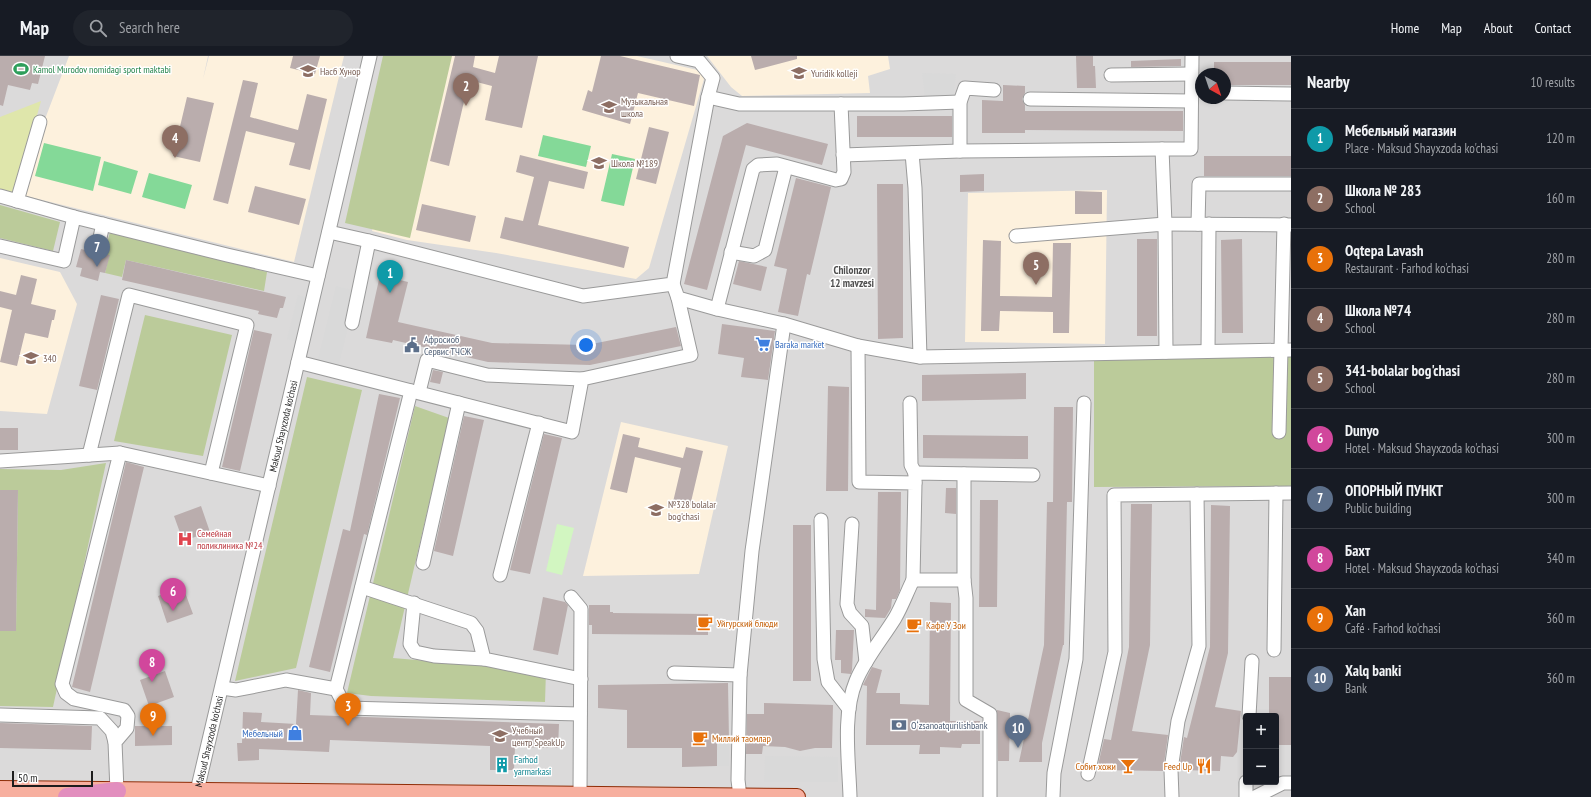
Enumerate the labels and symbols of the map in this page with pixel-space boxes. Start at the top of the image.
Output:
sports icon: Kamol Murodov nomidagi sport maktabi [12,60,30,78]
school or university icon: Насб Хунор [299,62,317,80]
place label: Kamol Murodov nomidagi sport maktabi [33,63,171,76]
school or university icon: Yuridik kolleji [790,64,808,82]
place label: Насб Хунор [320,65,361,78]
place label: Yuridik kolleji [811,67,858,80]
north arrow [1195,68,1231,104]
pin: 2 [453,73,479,106]
place label: Музыкальная школа [621,95,668,120]
school or university icon: Музыкальная школа [600,98,618,116]
pin: 4 [162,125,188,158]
school or university icon: Школа №189 [590,154,608,172]
place label: Школа №189 [611,157,658,170]
pin: 7 [84,234,110,267]
pin: 5 [1023,252,1049,285]
pin: 1 [377,260,403,293]
district label: Chilonzor 12 mavzesi [830,263,875,290]
place label: Афросиоб Сервис ТЧСЖ [424,333,471,358]
your location [576,335,596,355]
supermarket icon: Baraka market [754,335,772,353]
public building icon: Афросиоб Сервис ТЧСЖ [403,336,421,354]
place label: Baraka market [775,338,825,351]
school or university icon: 340 [22,349,40,367]
place label: 340 [43,352,57,365]
street label: Maksud Shayxzoda ko'chasi [266,379,300,473]
place label: №328 bolalar bog'chasi [668,498,716,523]
school or university icon: №328 bolalar bog'chasi [647,501,665,519]
place label: Семейная поликлиника №24 [197,527,263,552]
hospital icon: Семейная поликлиника №24 [176,530,194,548]
pin: 6 [160,578,186,611]
cafe icon: Уйгурский блюди [696,614,714,632]
cafe icon: Кафе У Зои [905,616,923,634]
place label: Уйгурский блюди [717,617,778,630]
place label: Кафе У Зои [926,619,966,632]
pin: 8 [139,649,165,682]
pin: 3 [335,693,361,726]
street label: Maksud Shayxzoda ko'chasi [192,694,226,788]
pin: 9 [140,703,166,736]
pin: 10 [1005,715,1031,748]
bank icon: Oʻzsanoatqurilishbank [890,716,908,734]
place label: Oʻzsanoatqurilishbank [911,719,988,732]
shop icon: Мебельный [286,724,304,742]
place label: Учебный центр SpeakUp [512,724,565,749]
place label: Мебельный [242,727,283,740]
school or university icon: Учебный центр SpeakUp [491,727,509,745]
cafe icon: Миллий таомлар [691,729,709,747]
place label: Миллий таомлар [712,732,771,745]
place label: Farhod yarmarkasi [514,753,551,778]
building icon: Farhod yarmarkasi [493,756,511,774]
bar icon: Собит хожи [1119,757,1137,775]
restaurant icon: Feed Up [1195,757,1213,775]
place label: Собит хожи [1076,760,1116,773]
place label: Feed Up [1164,760,1192,773]
scale bar [12,769,93,788]

